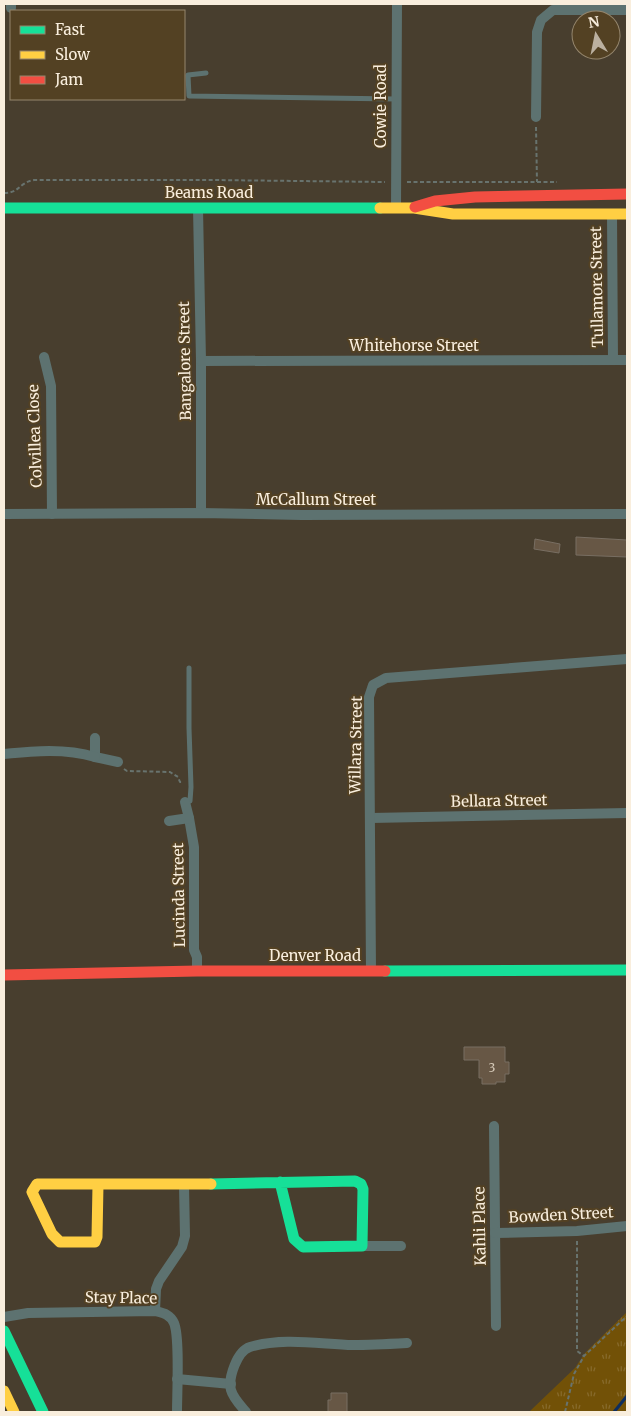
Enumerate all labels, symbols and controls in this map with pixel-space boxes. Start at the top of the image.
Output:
legend [10,10,185,100]
north arrow [571,10,621,60]
text: N [587,12,601,32]
text: Fast [55,20,85,39]
text: Slow [55,45,90,64]
street label: Cowie Road [371,64,390,148]
text: Jam [54,70,83,89]
street label: Beams Road [165,183,253,202]
street label: Tullamore Street [586,226,607,348]
street label: Bangalore Street [174,301,195,421]
street label: Whitehorse Street [348,336,479,355]
street label: Colvillea Close [23,384,46,488]
street label: McCallum Street [256,490,376,509]
street label: Willara Street [345,696,366,795]
street label: Bellara Street [450,790,548,811]
street label: Lucinda Street [168,842,189,947]
street label: Denver Road [269,946,361,965]
house number: 3 [489,1060,496,1075]
street label: Kahli Place [469,1186,490,1266]
street label: Bowden Street [508,1202,614,1227]
street label: Stay Place [85,1287,157,1308]

